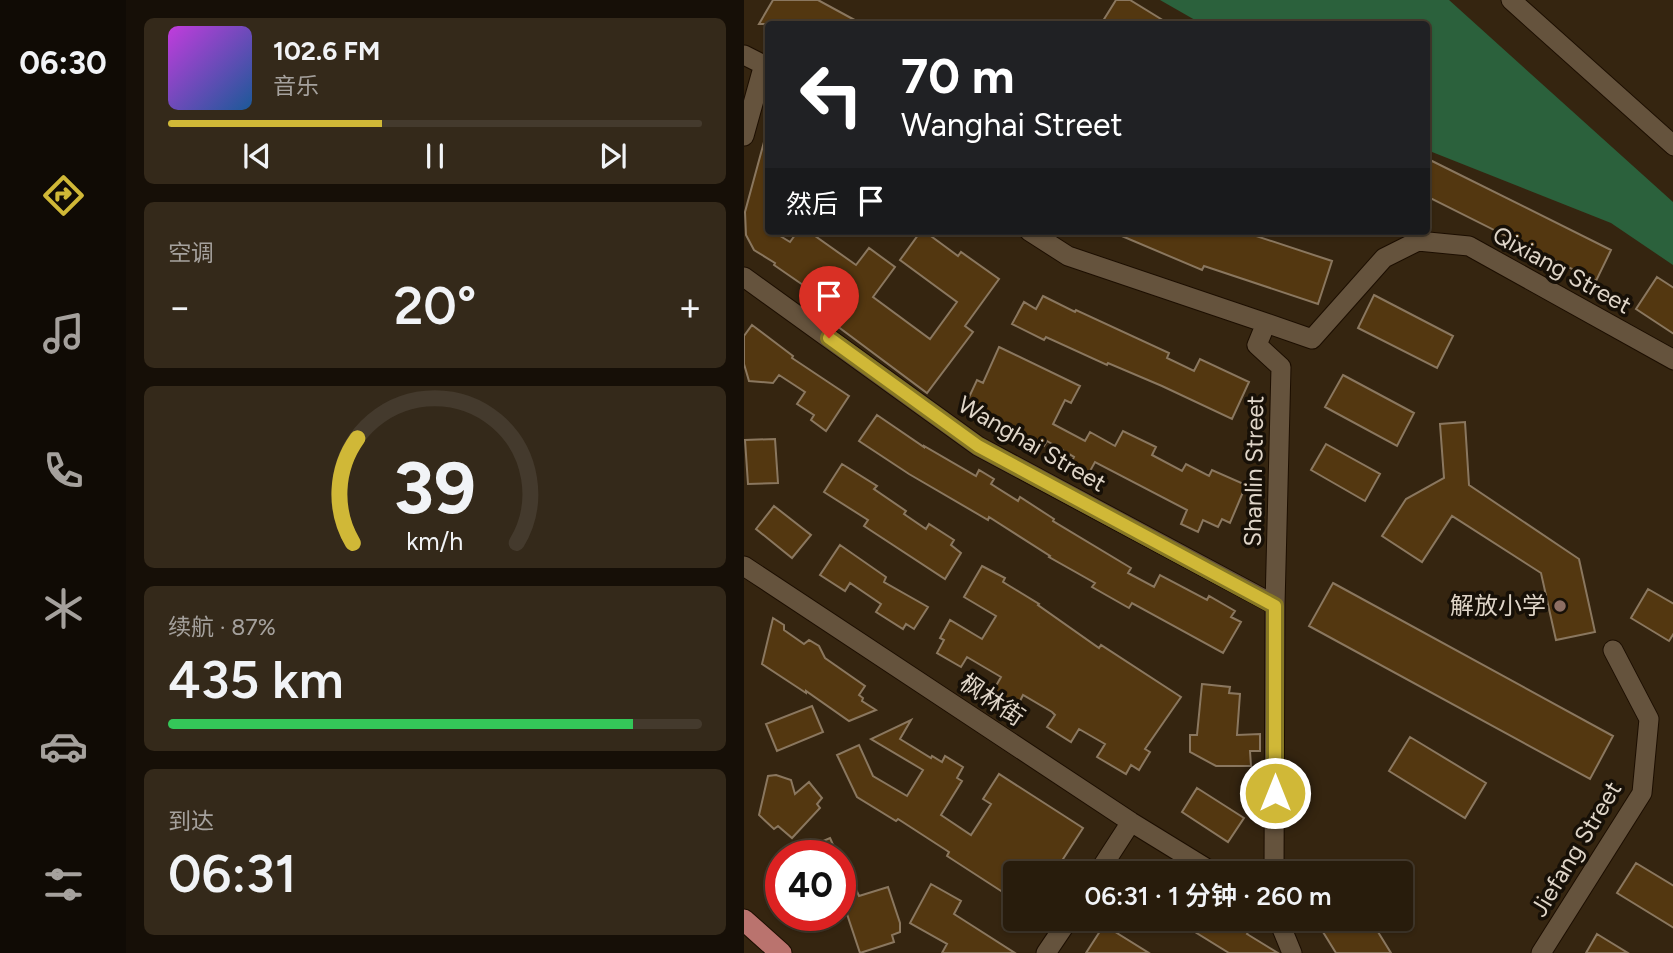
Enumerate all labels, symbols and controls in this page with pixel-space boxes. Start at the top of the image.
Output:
text: 102.6 FM [273,35,380,67]
text: 06:30 [19,44,107,82]
text: 70 m [901,46,1014,105]
icon: left [786,49,877,140]
text: 音乐 [273,72,319,100]
text: Wanghai Street [901,106,1122,144]
icon: previous [238,137,276,175]
icon: pause [416,137,454,175]
icon: next [594,137,632,175]
icon: directions [39,171,88,220]
icon: arrive [852,182,890,220]
text: 然后 [786,188,838,220]
street label: Qixiang Street [1488,220,1637,320]
text: 空调 [168,239,214,267]
pin [799,266,859,338]
text: 20° [394,275,476,337]
icon: arrive [810,277,848,315]
text: − [168,284,192,330]
text: + [678,284,702,330]
icon: music [39,309,88,358]
street label: Wanghai Street [953,389,1111,498]
street label: Shanlin Street [1238,395,1269,547]
text: 39 [394,444,476,531]
icon: phone [39,446,88,495]
text: km/h [406,525,464,555]
icon: climate [39,584,88,633]
place label: 解放小学 [1450,591,1546,620]
marker: 解放小学 [1552,598,1568,614]
text: 续航 · 87% [168,613,276,641]
text: 435 km [168,649,344,711]
street label: 枫林街 [954,667,1030,732]
icon: car [39,722,88,771]
position arrow [1238,756,1312,830]
street label: Jiefang Street [1524,776,1627,922]
text: 到达 [168,807,214,835]
speed limit sign: 40 [765,840,856,931]
text: 06:31 [168,843,297,905]
icon: filters [39,860,88,909]
text: 06:31 · 1 分钟 · 260 m [1084,880,1332,912]

